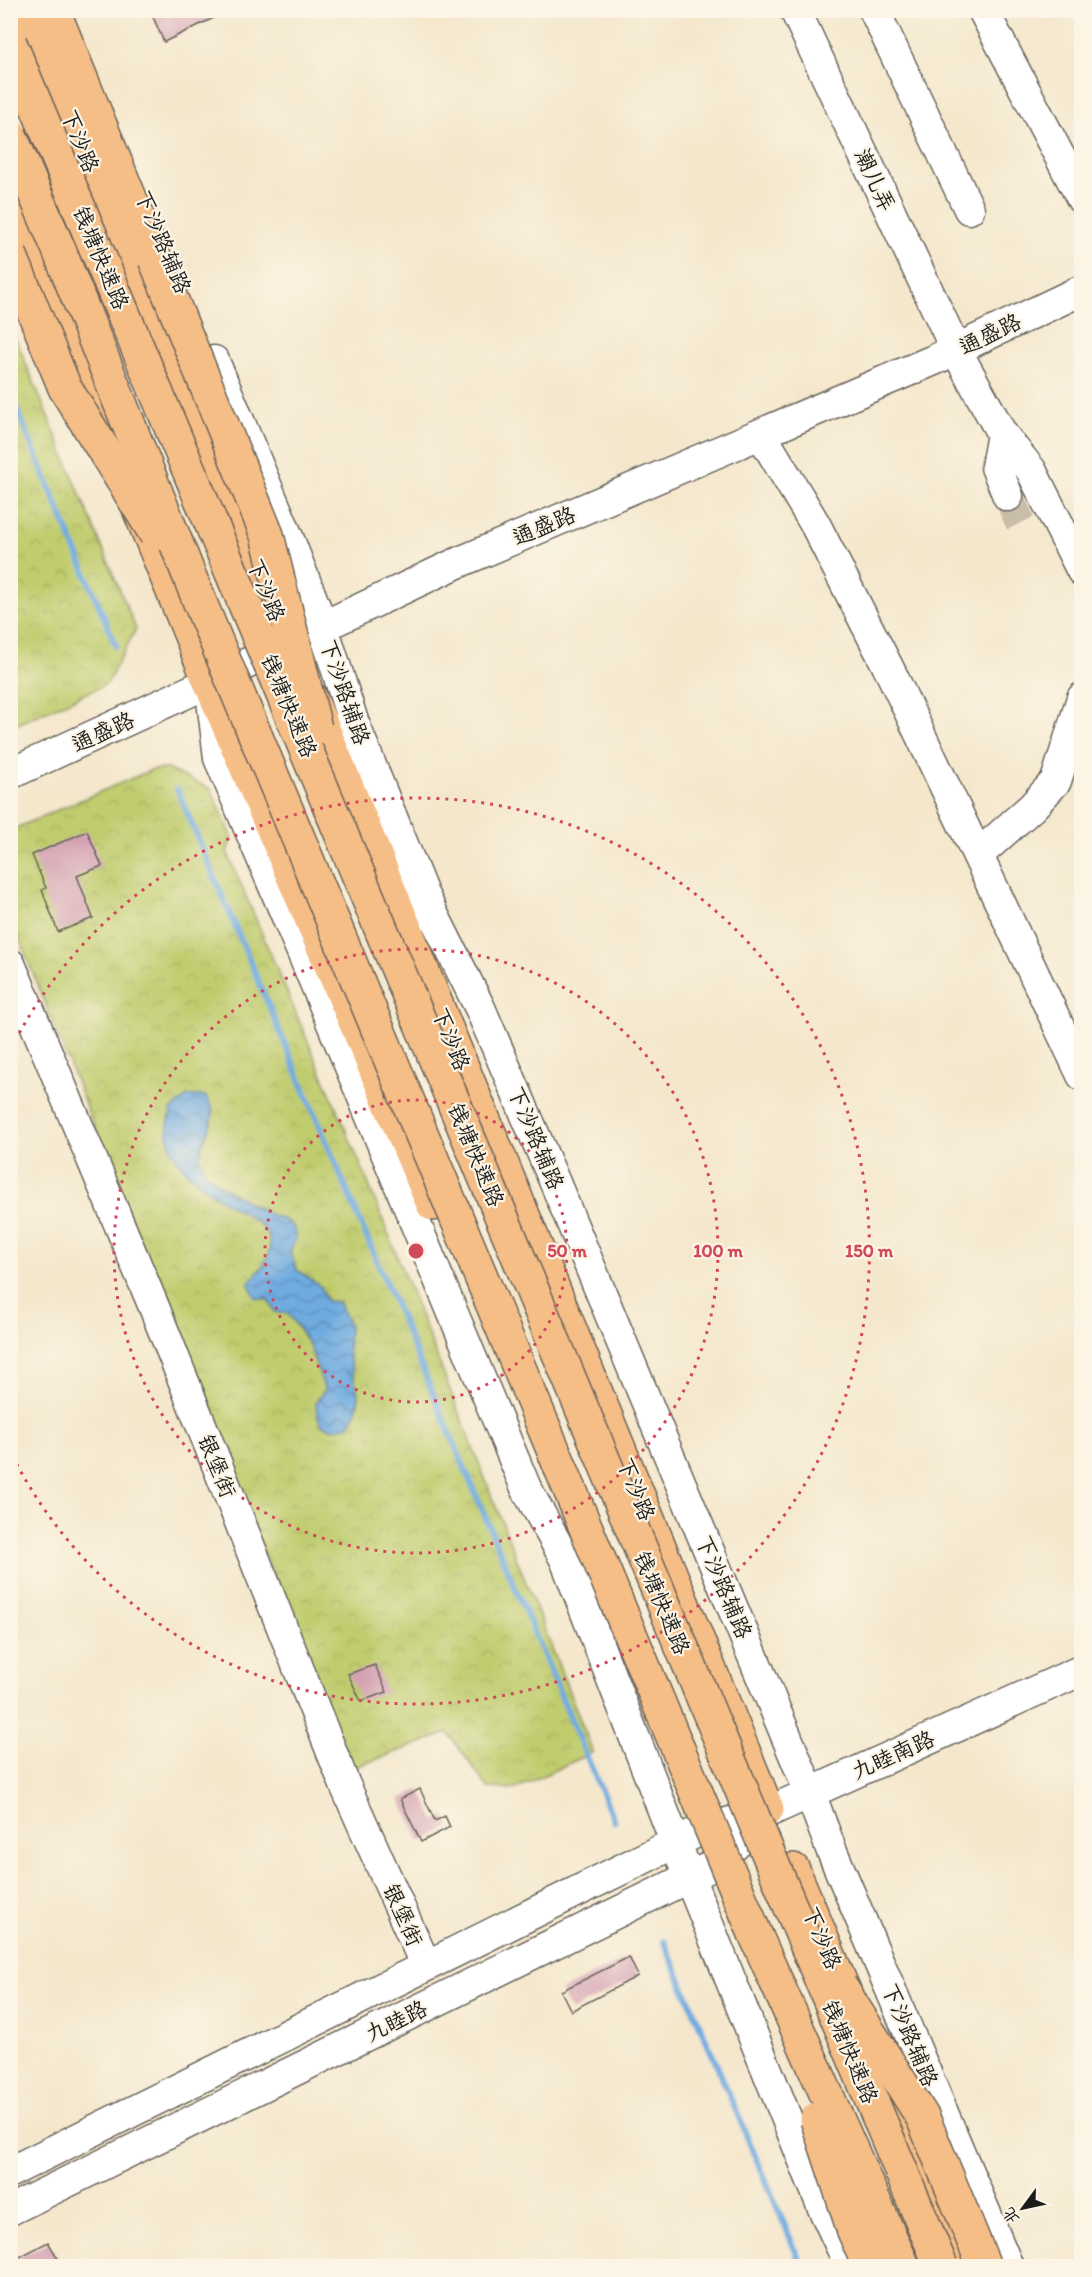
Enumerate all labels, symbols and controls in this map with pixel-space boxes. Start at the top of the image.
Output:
street label: 下沙路 [55,105,105,177]
street label: 潮儿弄 [849,144,901,216]
street label: 下沙路辅路 [129,186,197,298]
street label: 钱塘快速路 [67,202,135,314]
street label: 通盛路 [954,307,1026,361]
street label: 通盛路 [508,501,580,551]
street label: 下沙路 [241,554,291,626]
street label: 下沙路辅路 [314,636,376,748]
street label: 钱塘快速路 [255,650,323,762]
street label: 通盛路 [67,706,139,758]
street label: 下沙路 [426,1003,476,1075]
street label: 下沙路辅路 [502,1082,570,1194]
street label: 钱塘快速路 [442,1099,510,1211]
text: 50 m [547,1240,588,1262]
text: 100 m [693,1240,744,1262]
text: 150 m [845,1240,894,1262]
centre of rings [406,1241,426,1261]
street label: 银堡街 [192,1430,242,1502]
street label: 下沙路 [611,1453,661,1525]
street label: 下沙路辅路 [690,1531,758,1643]
street label: 钱塘快速路 [628,1547,696,1659]
street label: 九睦南路 [847,1725,939,1785]
street label: 银堡街 [377,1879,429,1951]
street label: 下沙路 [797,1902,847,1974]
street label: 下沙路辅路 [876,1979,944,2091]
street label: 九睦路 [360,1994,432,2048]
street label: 钱塘快速路 [816,1996,884,2108]
north arrow [993,2178,1053,2238]
text: 北 [999,2204,1023,2228]

